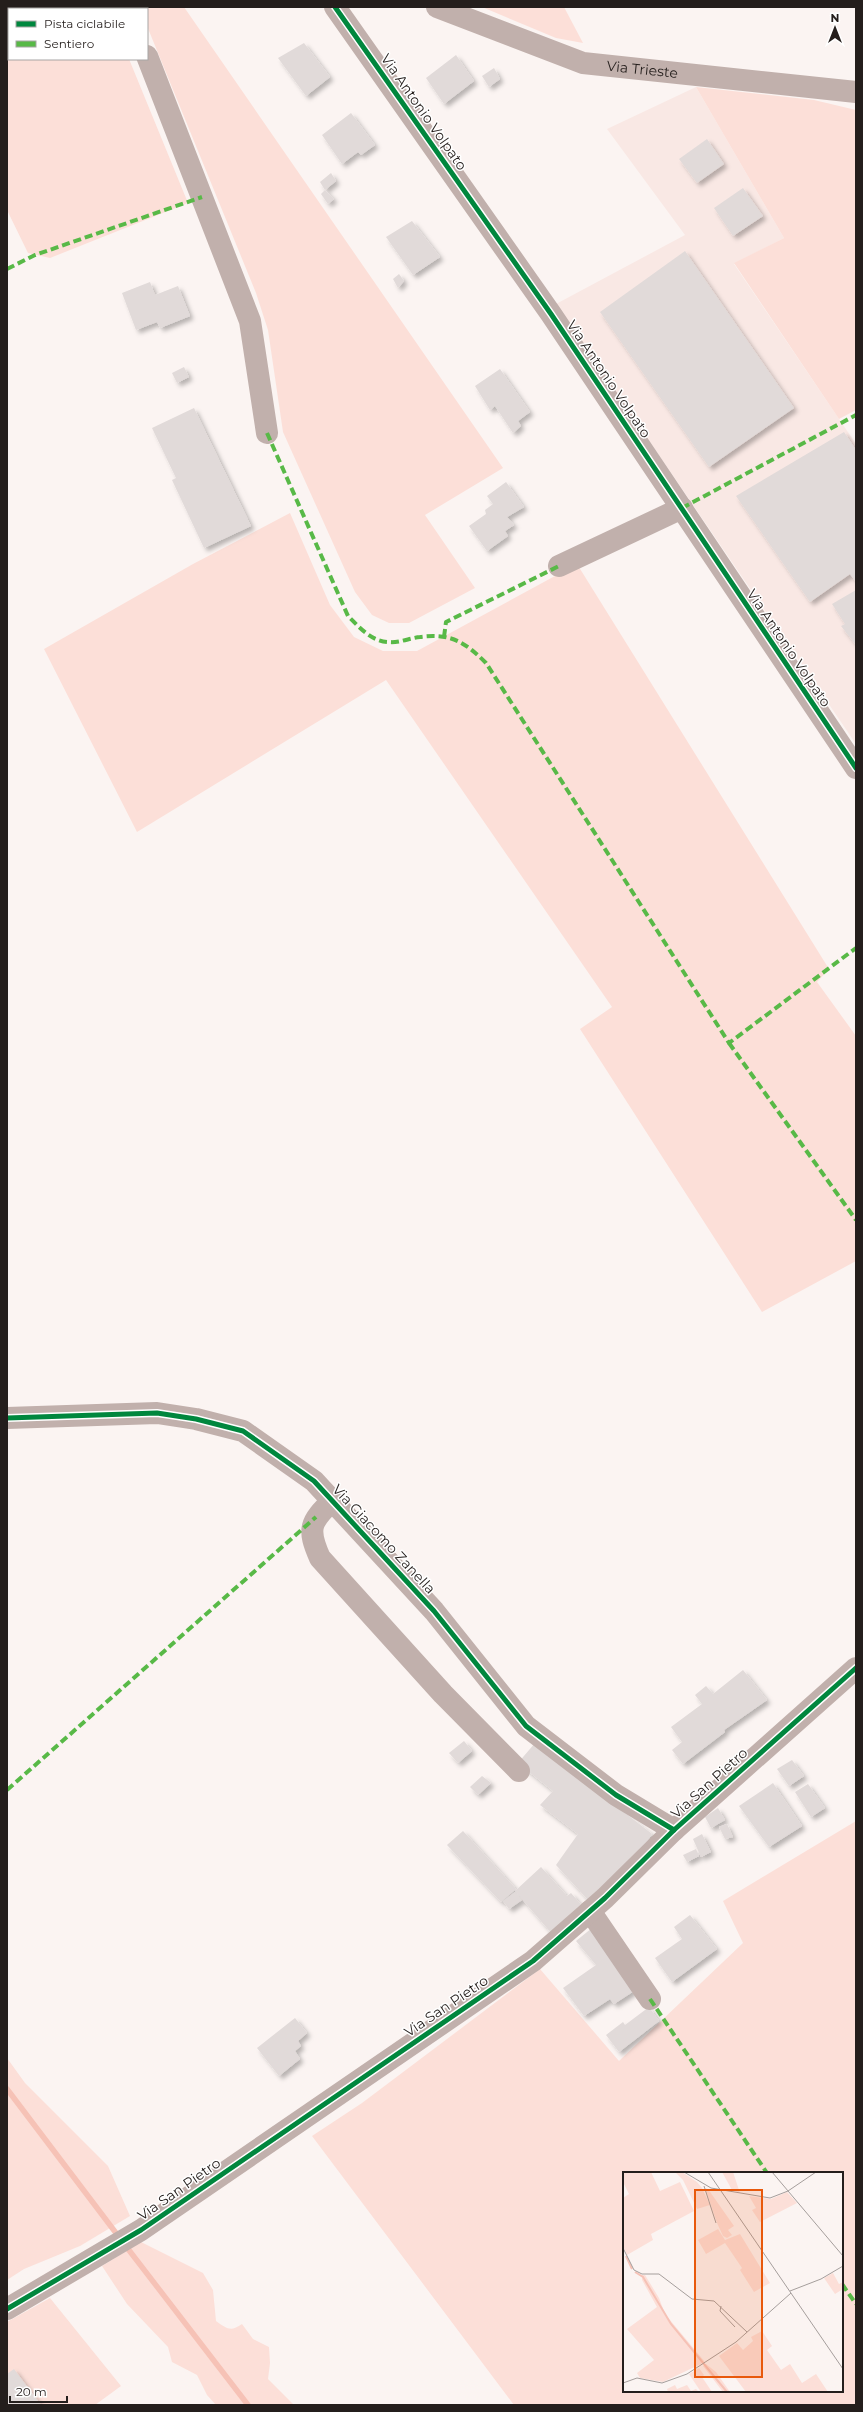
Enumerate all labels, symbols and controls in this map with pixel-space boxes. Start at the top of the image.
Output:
legend [8,8,148,60]
north arrow [815,8,855,48]
text: N [831,11,839,25]
text: Pista ciclabile [44,16,125,31]
text: Sentiero [44,36,94,51]
street label: Via Antonio Volpato [377,50,471,174]
street label: Via Trieste [606,57,679,82]
street label: Via Antonio Volpato [563,317,655,441]
street label: Via Antonio Volpato [743,586,835,710]
street label: Via Giacomo Zanella [329,1481,439,1597]
street label: Via San Pietro [667,1744,751,1822]
street label: Via San Pietro [401,1971,492,2041]
street label: Via San Pietro [134,2154,224,2224]
inset map [623,2172,843,2392]
scale bar [10,2378,67,2404]
text: 20 m [16,2384,47,2399]

